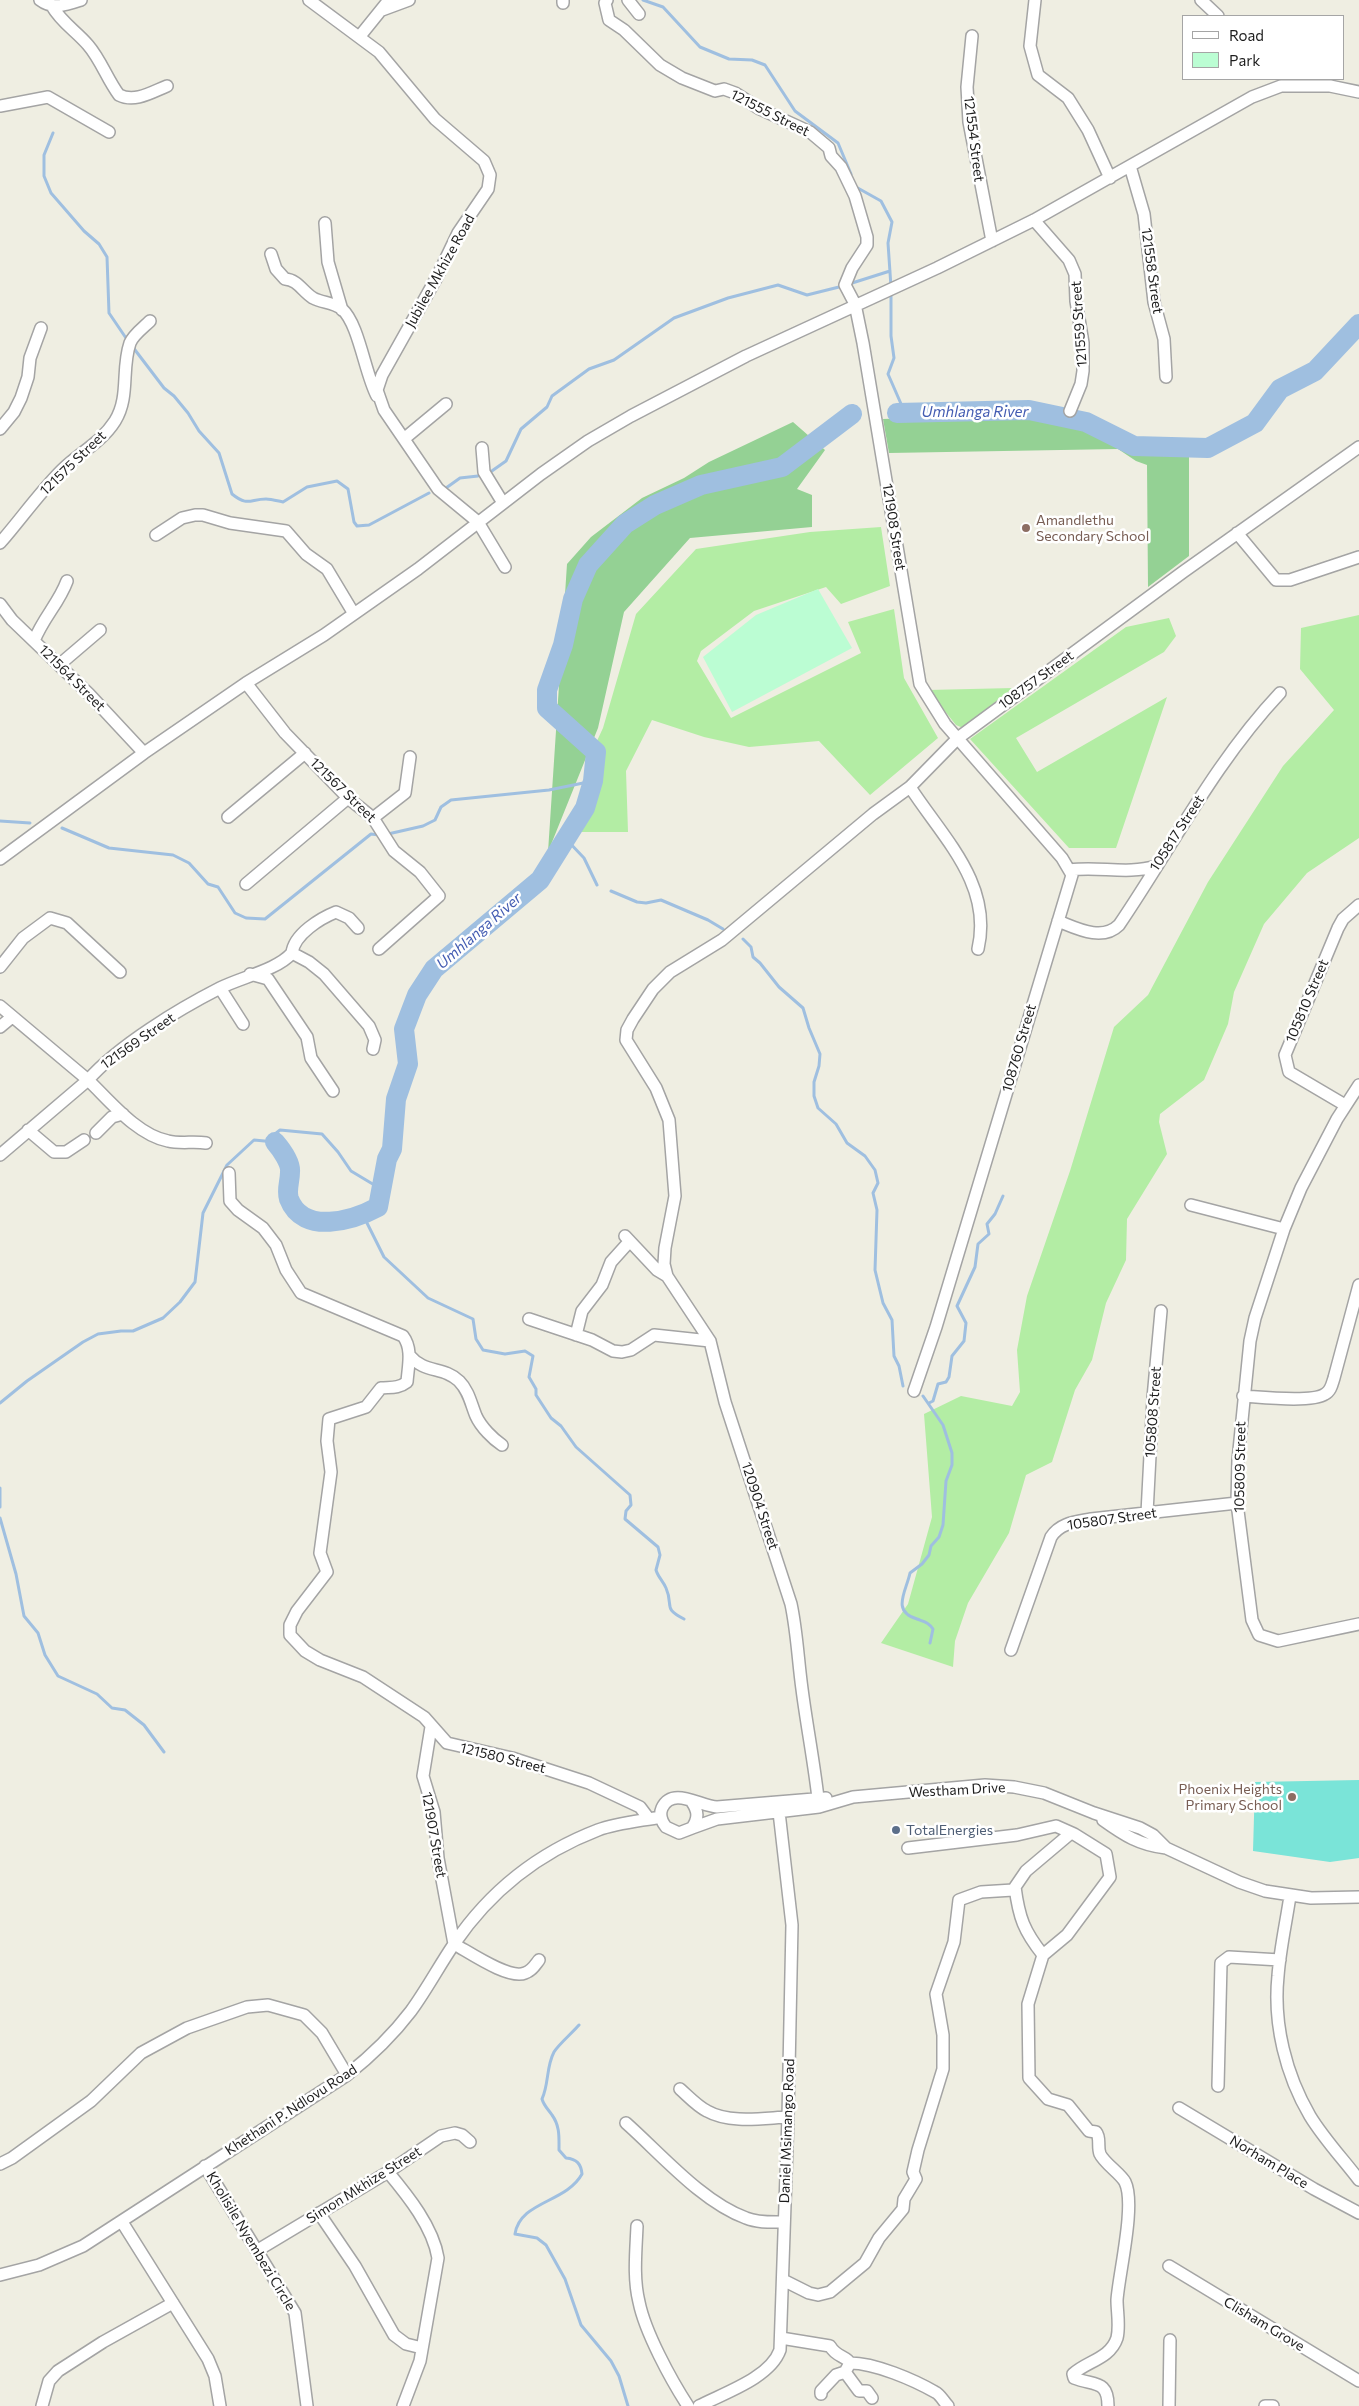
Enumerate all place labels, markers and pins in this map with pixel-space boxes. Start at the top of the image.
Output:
place label: Amandlethu Secondary School [1036,512,1149,544]
marker: Amandlethu Secondary School [1020,522,1032,534]
place label: Phoenix Heights Primary School [1178,1781,1282,1814]
marker: Phoenix Heights Primary School [1286,1791,1298,1803]
place label: TotalEnergies [906,1822,993,1838]
marker: TotalEnergies [890,1824,902,1836]

